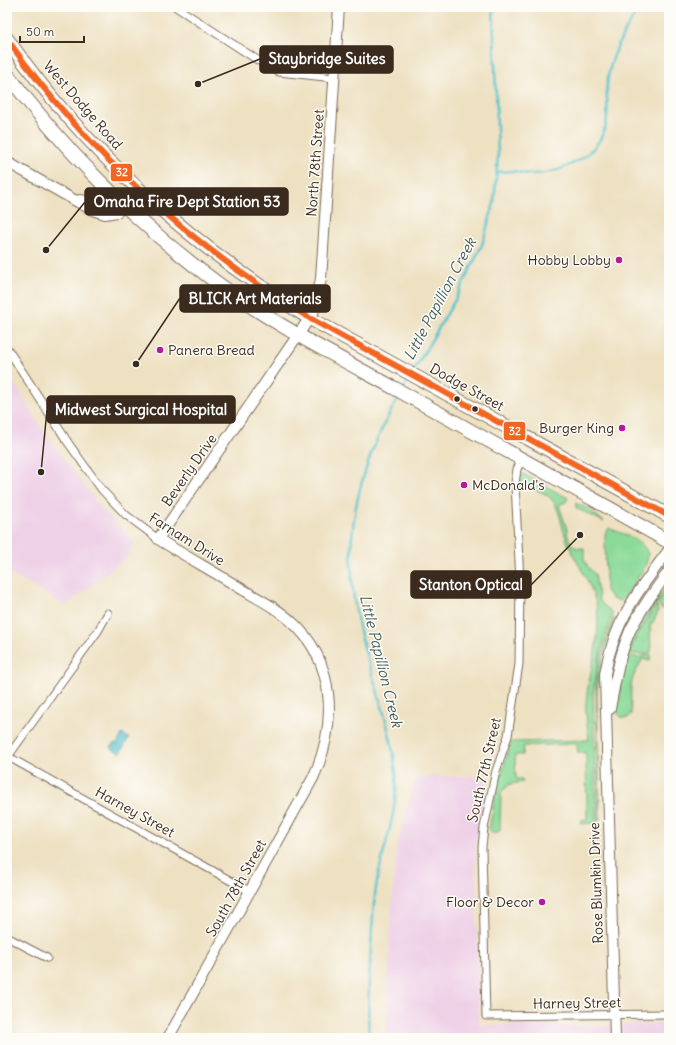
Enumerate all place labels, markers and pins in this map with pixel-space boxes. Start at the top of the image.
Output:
callout: Staybridge Suites [260,46,393,73]
callout: Omaha Fire Dept Station 53 [85,188,288,215]
place label: Hobby Lobby [528,251,611,269]
marker: Hobby Lobby [614,255,624,265]
callout: BLICK Art Materials [180,285,330,312]
place label: Panera Bread [168,341,255,359]
marker: Panera Bread [155,345,165,355]
unlabelled marker [452,394,462,404]
callout: Midwest Surgical Hospital [47,396,235,423]
unlabelled marker [470,404,480,414]
place label: Burger King [539,419,614,437]
marker: Burger King [617,423,627,433]
place label: McDonald's [472,476,545,494]
marker: McDonald's [459,480,469,490]
callout: Stanton Optical [411,571,531,598]
place label: Floor & Decor [446,893,534,911]
marker: Floor & Decor [537,897,547,907]

